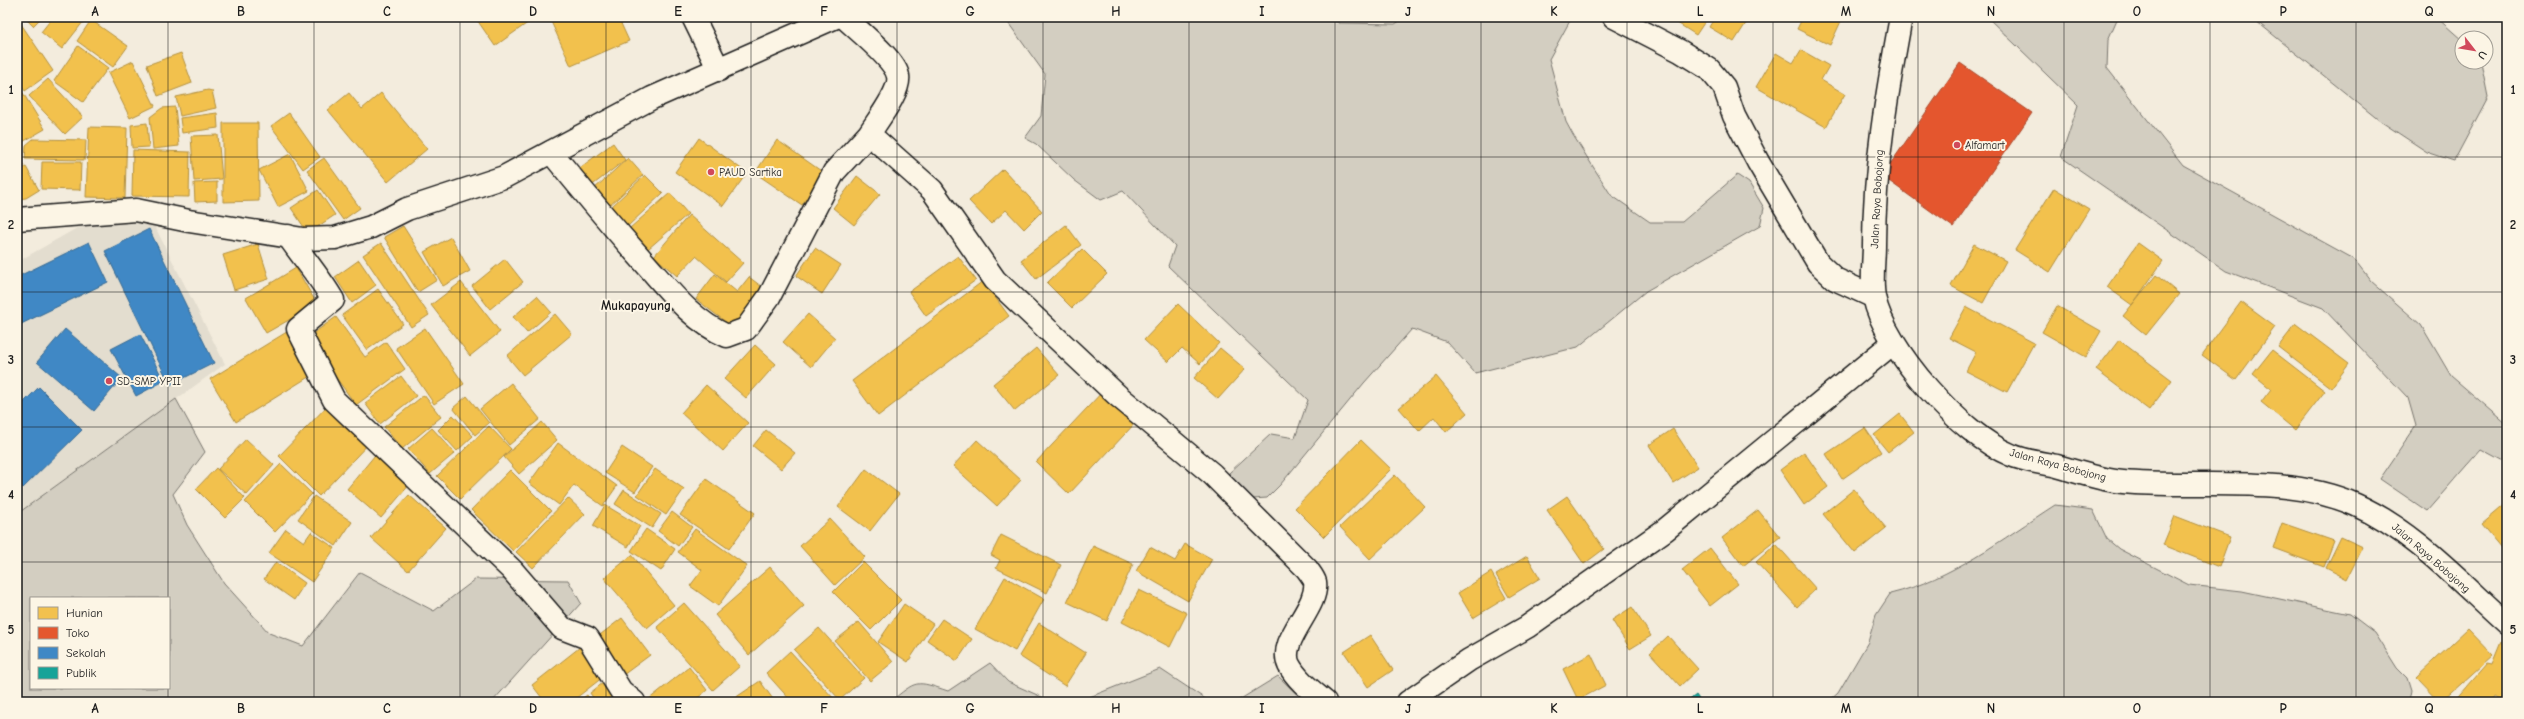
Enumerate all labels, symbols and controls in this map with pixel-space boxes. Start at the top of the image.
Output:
text: A [91,4,99,19]
text: B [237,4,245,19]
text: C [383,4,391,19]
text: D [529,4,537,19]
text: E [674,4,682,19]
text: F [820,4,828,19]
text: G [965,4,975,19]
text: H [1111,4,1121,19]
text: I [1259,4,1265,19]
text: J [1405,4,1411,19]
text: K [1550,4,1558,19]
text: L [1697,4,1704,19]
text: M [1841,4,1852,19]
text: N [1987,4,1995,19]
text: O [2133,4,2141,19]
text: P [2279,4,2287,19]
text: Q [2424,4,2434,19]
north arrow [2454,30,2494,70]
text: U [2475,48,2490,61]
text: 1 [8,82,14,97]
text: 1 [2510,82,2516,97]
place label: Alfamart [1965,139,2005,152]
marker: Alfamart [1952,140,1962,150]
street label: Jalan Raya Bobojong [1868,149,1886,249]
place label: PAUD Sartika [719,166,782,179]
marker: PAUD Sartika [706,167,716,177]
text: 2 [8,217,14,232]
text: 2 [2510,217,2516,232]
district label: Mukapayung [601,298,671,313]
text: 3 [8,352,14,367]
text: 3 [2510,352,2516,367]
place label: SD-SMP YPII [117,375,181,388]
marker: SD-SMP YPII [104,376,114,386]
street label: Jalan Raya Bobojong [2008,446,2108,484]
text: 4 [8,487,14,502]
text: 4 [2510,487,2516,502]
street label: Jalan Raya Bobojong [2389,520,2473,596]
legend [30,597,170,689]
text: Hunian [66,606,103,620]
text: 5 [8,622,15,637]
text: 5 [2510,622,2517,637]
text: Toko [66,626,89,640]
text: Sekolah [66,646,106,660]
text: Publik [66,666,97,680]
text: A [91,701,99,716]
text: B [237,701,245,716]
text: C [383,701,391,716]
text: D [529,701,537,716]
text: E [674,701,682,716]
text: F [820,701,828,716]
text: G [965,701,975,716]
text: H [1111,701,1121,716]
text: I [1259,701,1265,716]
text: J [1405,701,1411,716]
text: K [1550,701,1558,716]
text: L [1697,701,1704,716]
text: M [1841,701,1852,716]
text: N [1987,701,1995,716]
text: O [2133,701,2141,716]
text: P [2279,701,2287,716]
text: Q [2424,701,2434,716]

